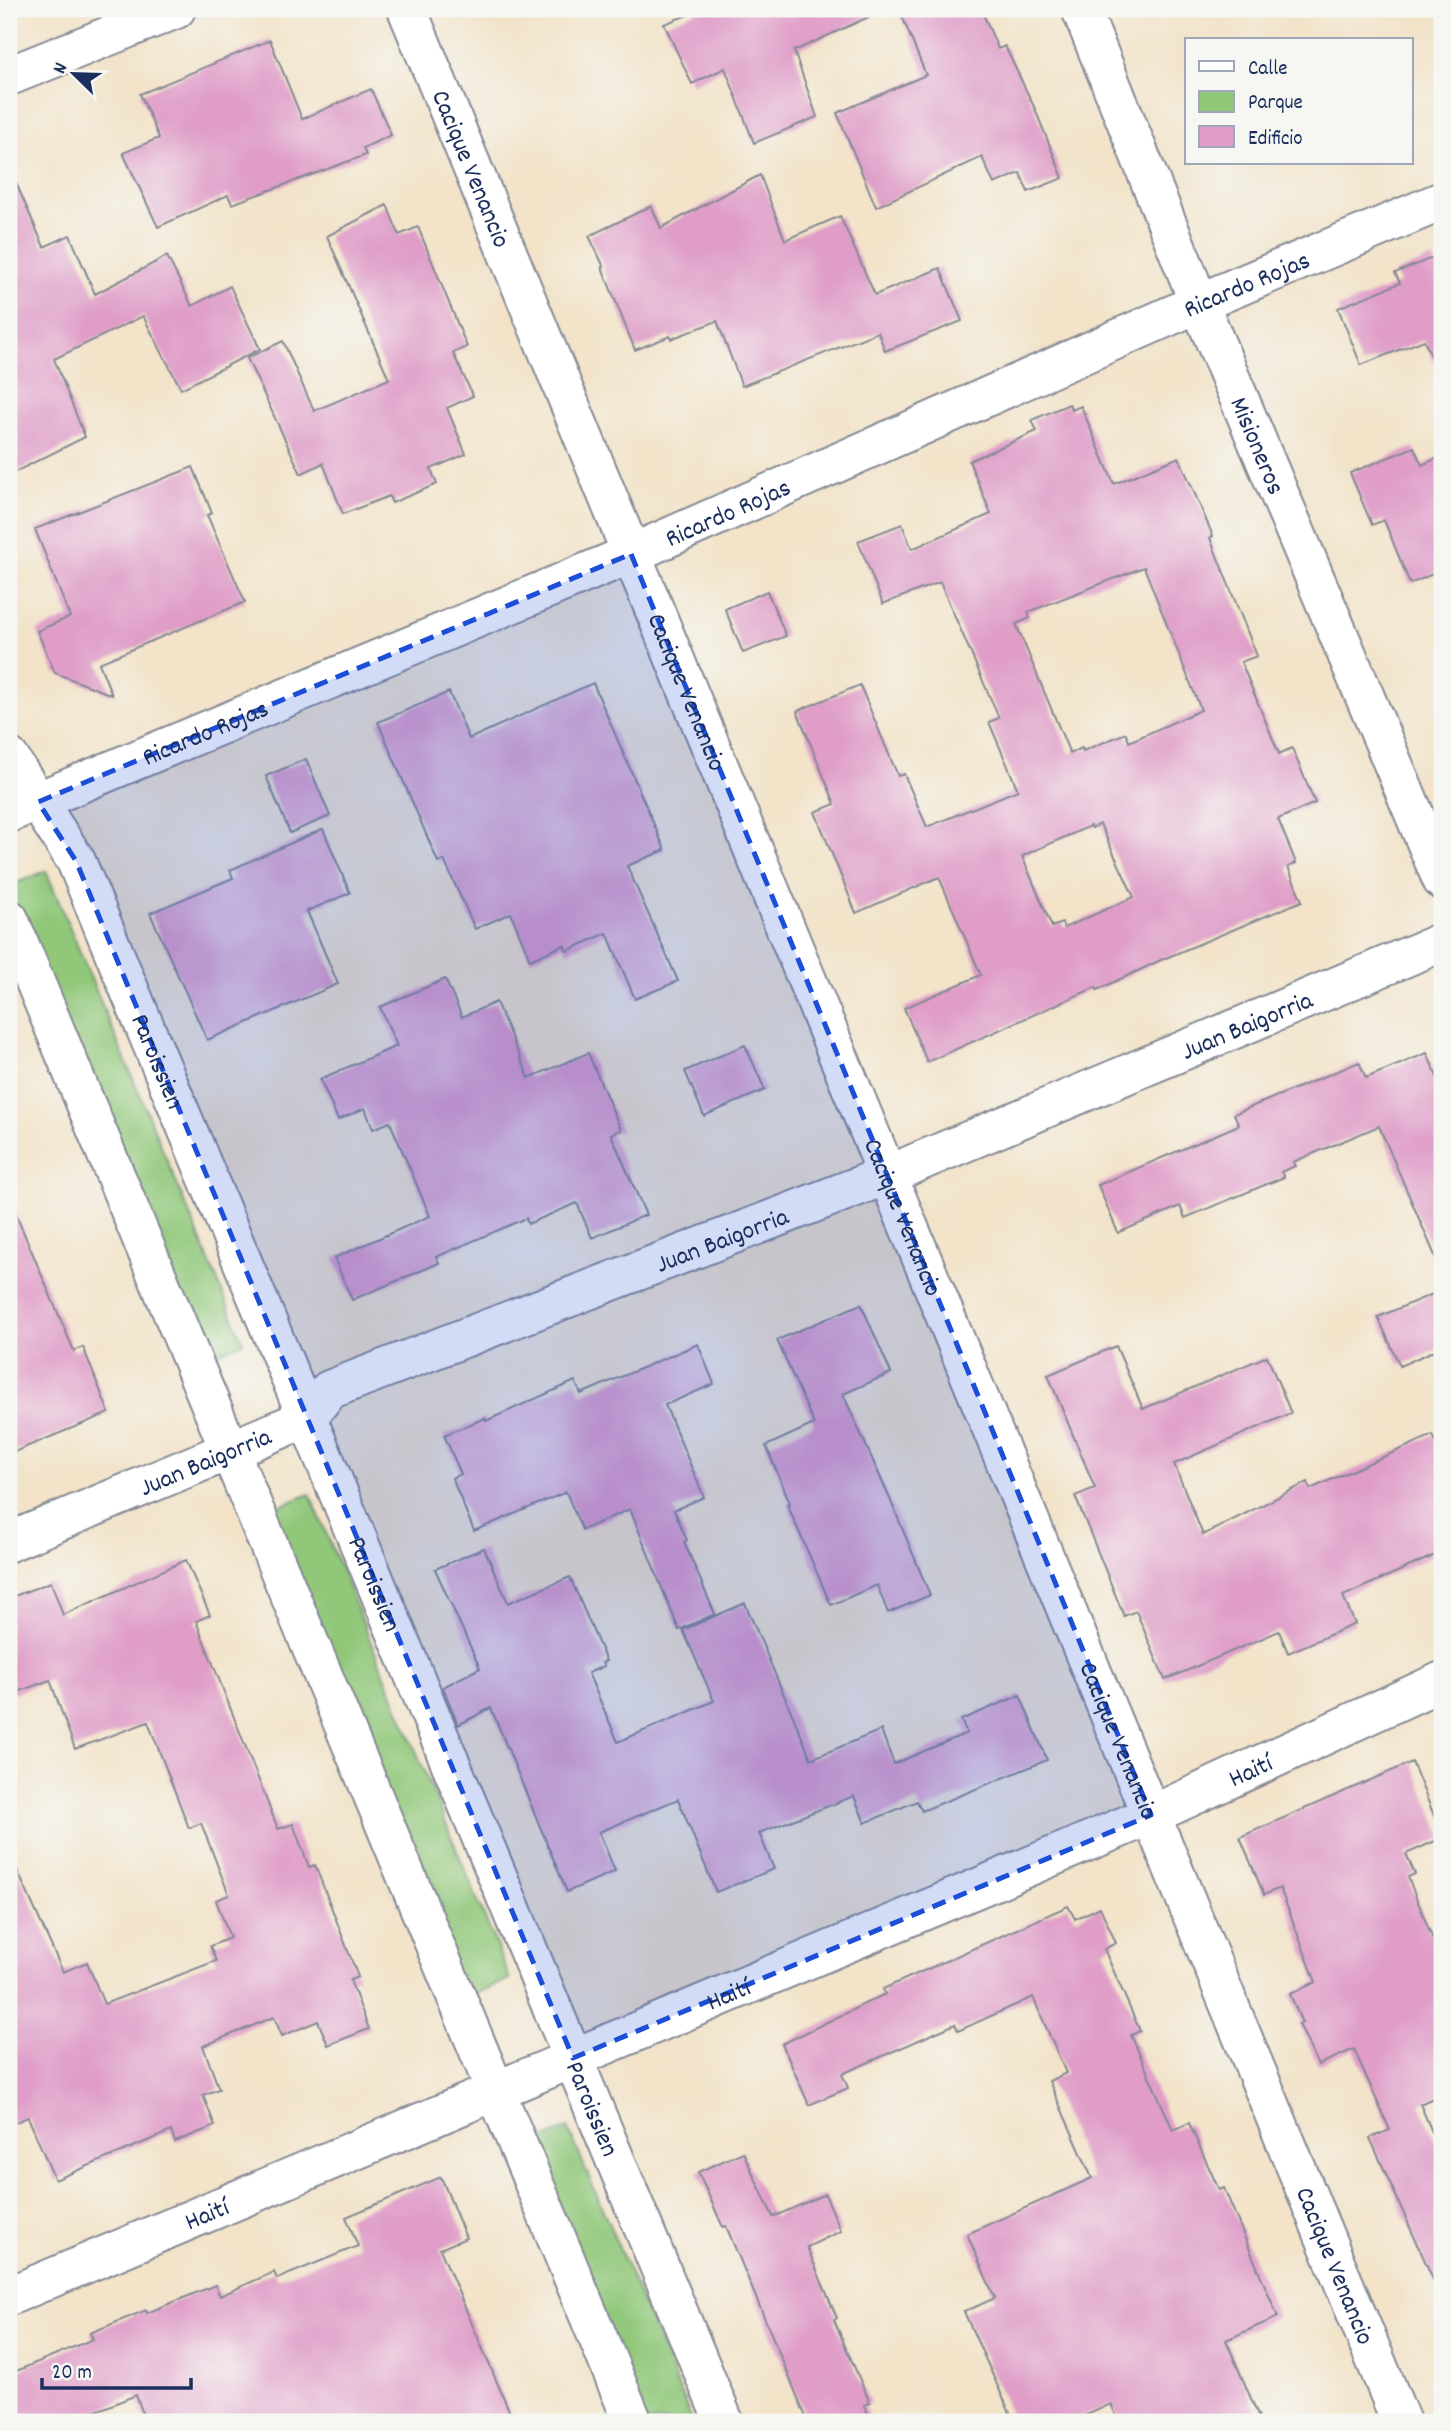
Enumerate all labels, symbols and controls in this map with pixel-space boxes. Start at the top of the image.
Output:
north arrow [38,38,108,108]
legend [1185,38,1412,164]
text: Calle [1248,55,1287,85]
text: N [47,59,76,78]
street label: Cacique Venancio [420,85,518,254]
text: Parque [1248,89,1303,119]
text: Edificio [1248,125,1303,155]
street label: Ricardo Rojas [1179,243,1316,329]
street label: Misioneros [1219,392,1293,501]
street label: Ricardo Rojas [660,471,797,559]
street label: Cacique Venancio [636,608,734,777]
street label: Ricardo Rojas [137,692,275,778]
street label: Juan Baigorria [1176,983,1320,1071]
street label: Paroissien [119,1009,192,1115]
street label: Cacique Venancio [852,1133,950,1302]
street label: Juan Baigorria [651,1199,795,1284]
street label: Juan Baigorria [135,1420,278,1508]
street label: Paroissien [336,1532,409,1638]
street label: Cacique Venancio [1068,1657,1166,1826]
street label: Haití [1223,1746,1281,1799]
street label: Haití [701,1970,759,2022]
street label: Paroissien [554,2056,627,2163]
street label: Cacique Venancio [1284,2182,1382,2351]
street label: Haití [180,2190,237,2242]
scale bar [42,2347,191,2391]
text: 20 m [52,2359,92,2389]

